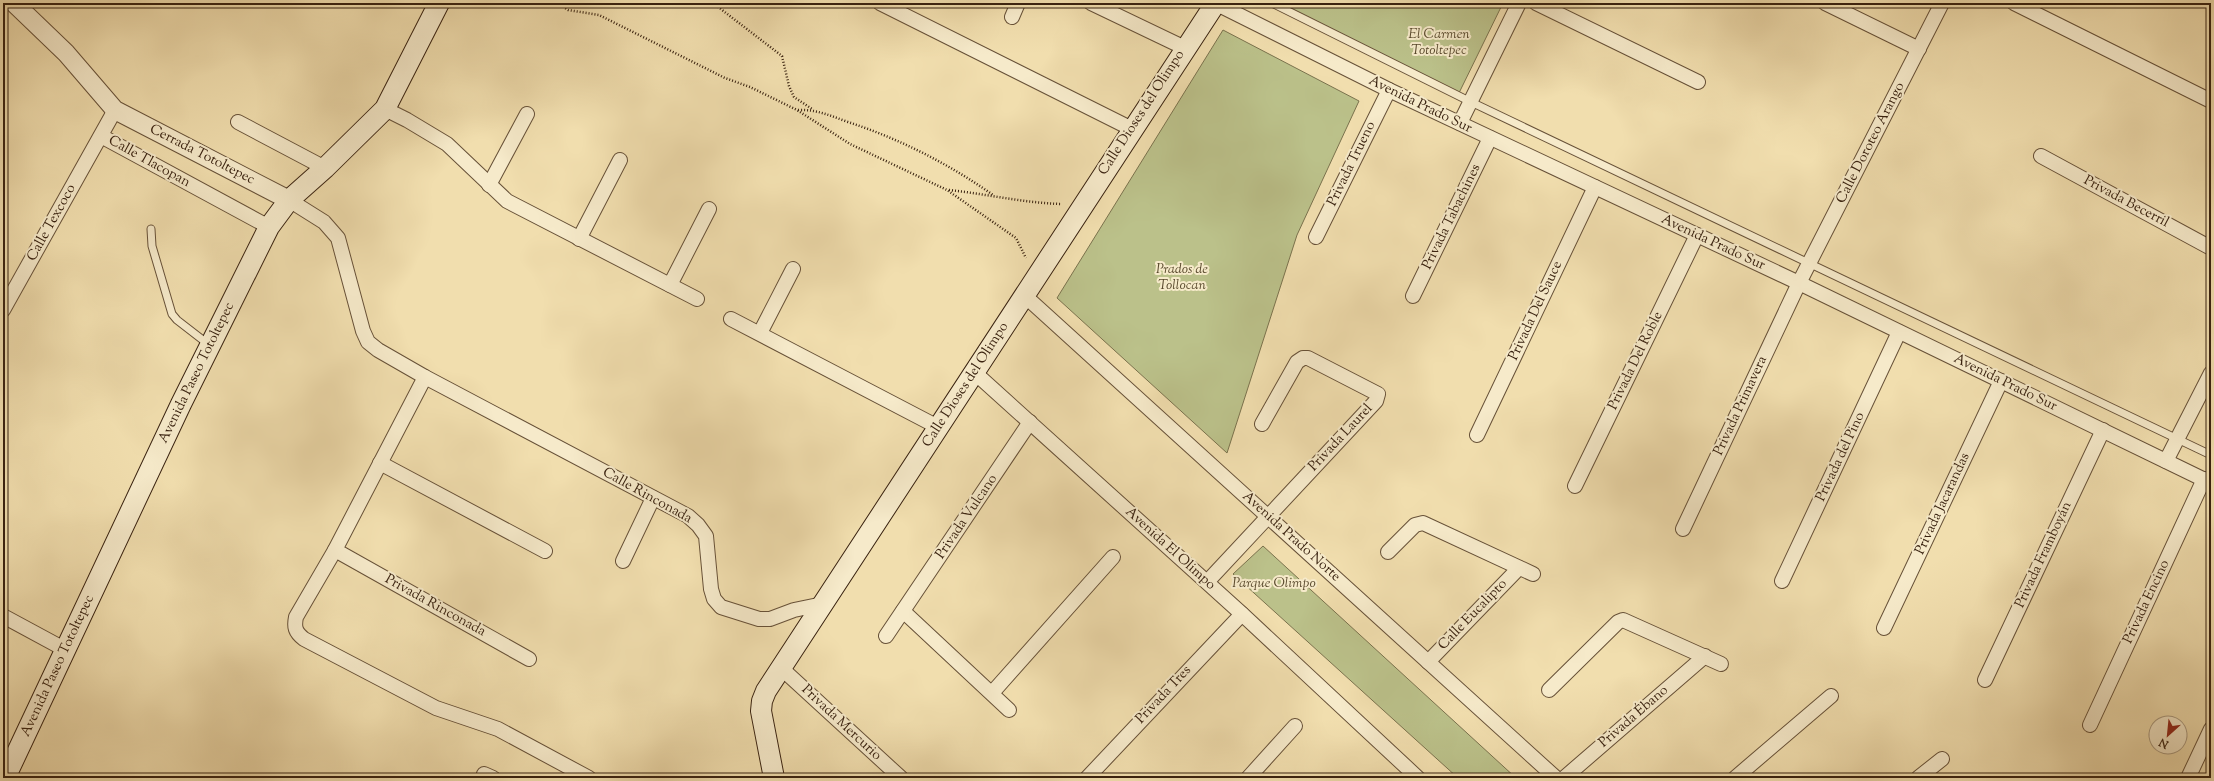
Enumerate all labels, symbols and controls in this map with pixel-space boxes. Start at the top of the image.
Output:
park label: El Carmen Totoltepec [1408,25,1470,61]
street label: Calle Dioses del Olimpo [1094,46,1190,180]
street label: Avenida Prado Sur [1365,71,1476,139]
street label: Calle Doroteo Arango [1832,79,1910,207]
street label: Privada Trueno [1323,118,1381,210]
street label: Cerrada Totoltepec [146,120,258,190]
street label: Calle Tlacopan [104,131,194,193]
street label: Privada Tabachines [1418,161,1486,273]
street label: Privada Becerril [2080,171,2172,233]
street label: Calle Texcoco [23,181,82,265]
street label: Avenida Prado Sur [1658,210,1769,276]
street label: Privada Del Sauce [1504,258,1568,364]
park label: Prados de Tollocan [1156,260,1208,296]
street label: Avenida Paseo Totoltepec [154,299,240,447]
street label: Privada Del Roble [1604,308,1668,414]
street label: Calle Dioses del Olimpo [918,318,1014,452]
street label: Avenida Prado Sur [1950,349,2061,417]
street label: Privada Primavera [1709,352,1773,459]
street label: Privada Laurel [1304,400,1378,476]
street label: Privada del Pino [1812,409,1871,505]
street label: Privada Jacarandas [1911,450,1975,558]
street label: Calle Rinconada [599,463,696,529]
street label: Privada Vulcano [931,470,1003,563]
street label: Avenida Prado Norte [1237,487,1345,587]
street label: Privada Framboyán [2011,499,2077,611]
street label: Avenida El Olimpo [1120,503,1220,595]
street label: Privada Encino [2119,556,2175,647]
street label: Privada Rinconada [381,570,490,642]
park label: Parque Olimpo [1232,574,1316,594]
street label: Calle Eucalipto [1434,575,1512,655]
street label: Avenida Paseo Totoltepec [16,592,100,740]
street label: Privada Tres [1132,661,1196,729]
street label: Privada Mercurio [796,680,886,766]
street label: Privada Ébano [1595,681,1673,753]
north arrow [2148,715,2188,755]
text: N [2156,734,2172,753]

